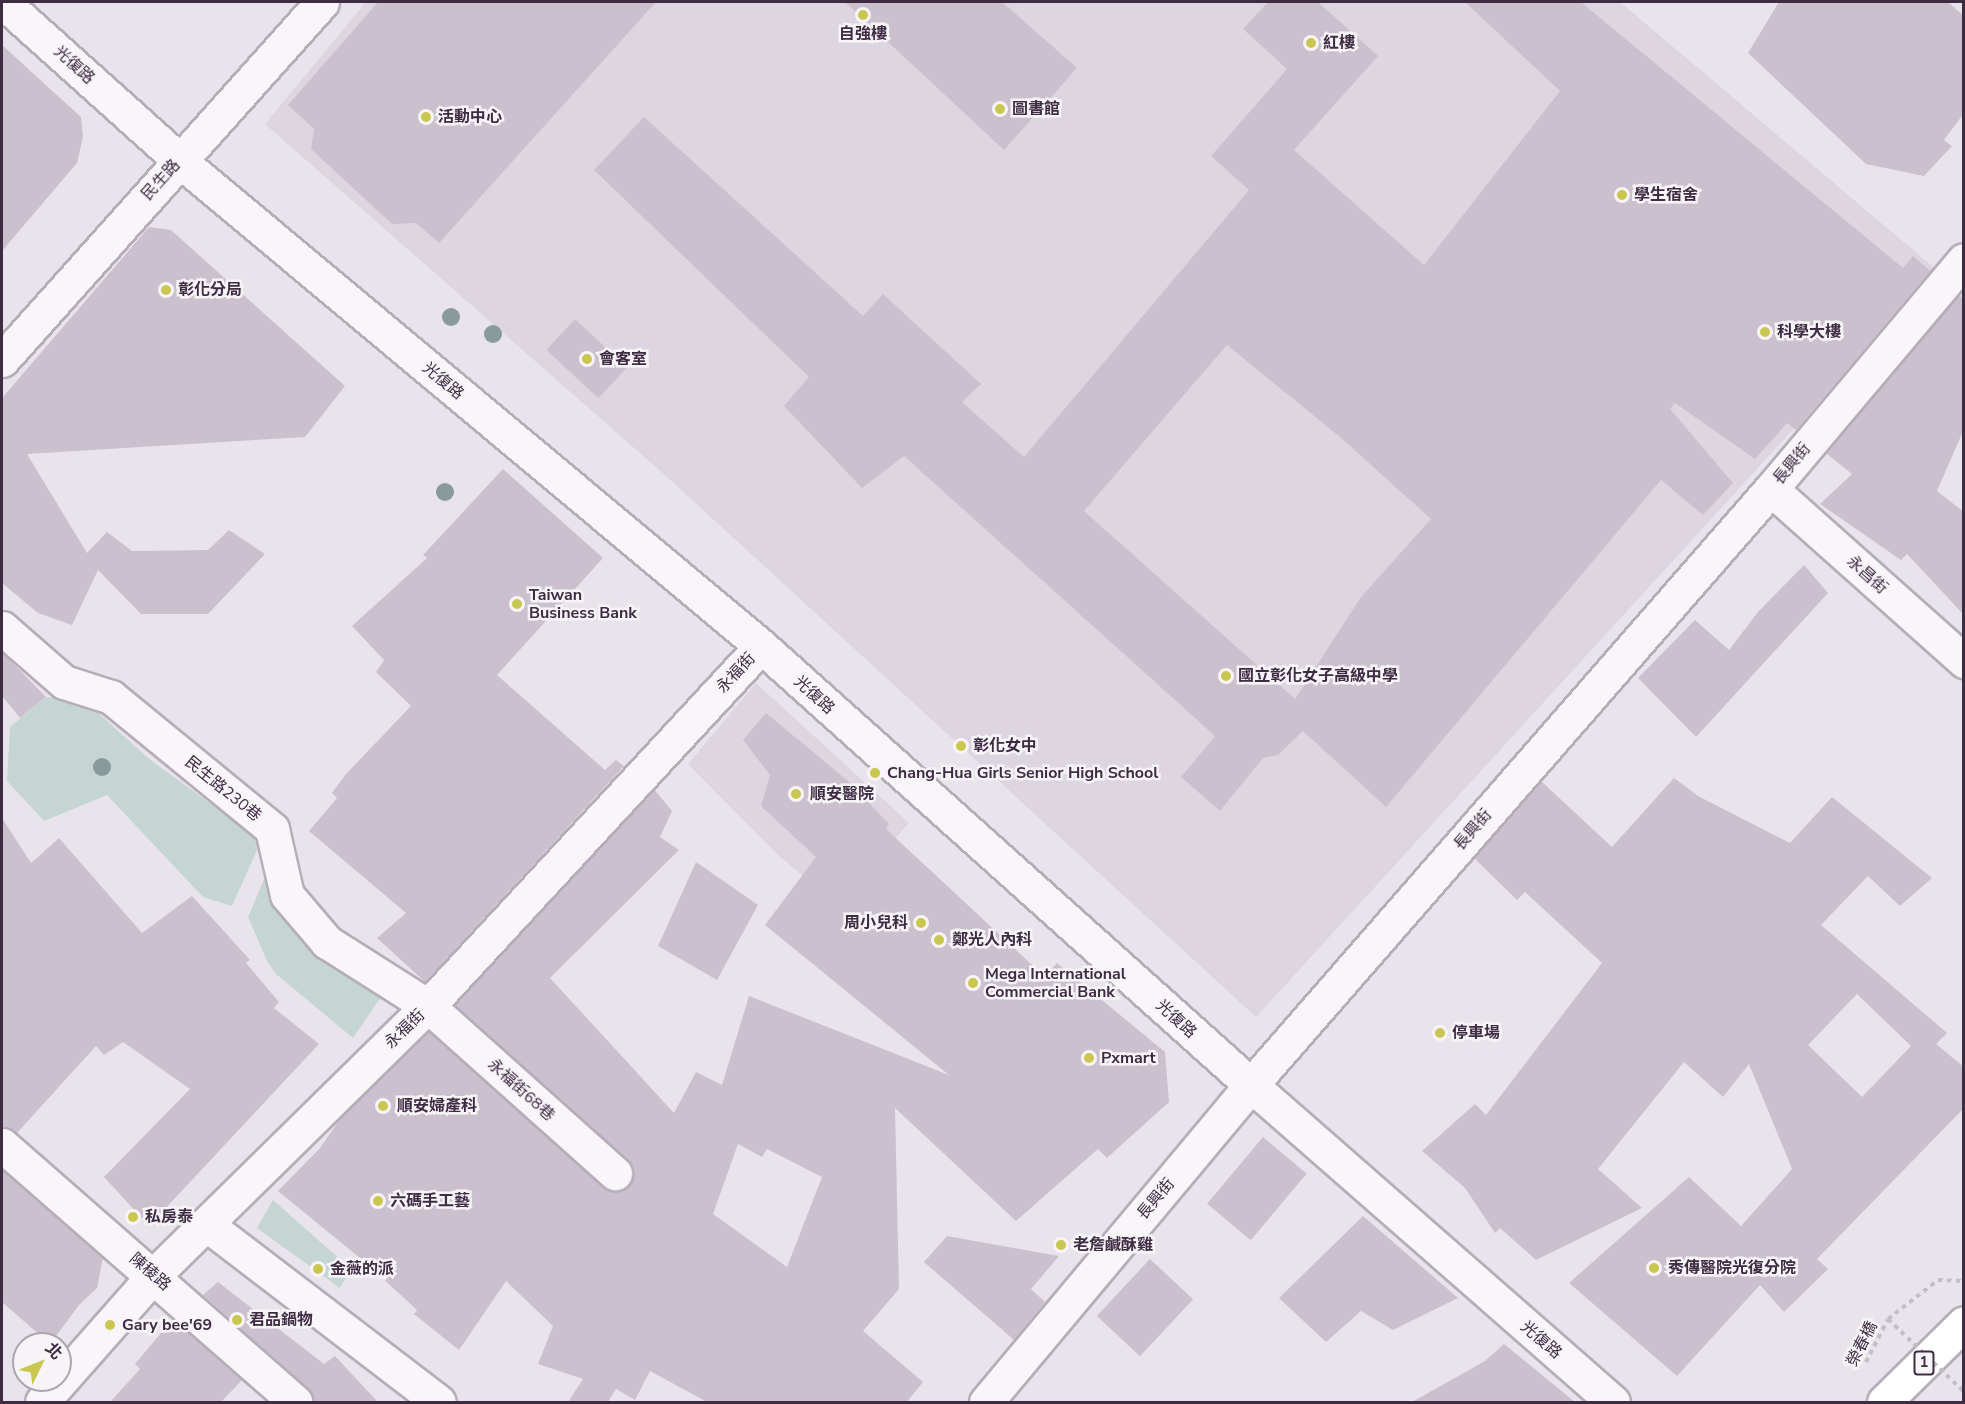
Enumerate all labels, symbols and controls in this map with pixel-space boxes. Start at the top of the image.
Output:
marker: 自強樓 [856,8,870,22]
place label: 自強樓 [839,24,887,44]
place label: 紅樓 [1323,33,1355,53]
marker: 紅樓 [1304,36,1318,50]
street label: 光復路 [50,42,98,88]
place label: 圖書館 [1012,99,1060,119]
marker: 圖書館 [993,102,1007,116]
place label: 活動中心 [438,107,502,127]
marker: 活動中心 [419,110,433,124]
street label: 民生路 [138,156,184,204]
place label: 學生宿舍 [1634,185,1698,205]
marker: 學生宿舍 [1615,188,1629,202]
place label: 彰化分局 [178,280,242,300]
marker: 彰化分局 [159,283,173,297]
place label: 科學大樓 [1777,322,1841,342]
marker: 科學大樓 [1758,325,1772,339]
place label: 會客室 [599,349,647,369]
marker: 會客室 [580,352,594,366]
street label: 光復路 [418,358,468,404]
street label: 長興街 [1769,439,1815,489]
street label: 永昌街 [1843,552,1891,598]
place label: Taiwan Business Bank [529,585,637,623]
marker: Taiwan Business Bank [510,597,524,611]
street label: 永福街 [713,649,759,697]
place label: 國立彰化女子高級中學 [1238,666,1398,686]
marker: 國立彰化女子高級中學 [1219,669,1233,683]
street label: 光復路 [790,672,838,718]
place label: 彰化女中 [973,736,1037,756]
marker: 彰化女中 [954,739,968,753]
street label: 民生路230巷 [181,752,265,826]
place label: Chang-Hua Girls Senior High School [887,763,1158,783]
marker: Chang-Hua Girls Senior High School [868,766,882,780]
place label: 順安醫院 [810,784,874,804]
marker: 順安醫院 [787,785,805,803]
street label: 長興街 [1450,806,1496,854]
place label: 周小兒科 [844,913,908,933]
marker: 周小兒科 [912,914,930,932]
place label: 鄭光人內科 [952,930,1032,950]
marker: 鄭光人內科 [930,931,948,949]
place label: Mega International Commercial Bank [985,964,1126,1002]
marker: Mega International Commercial Bank [966,976,980,990]
street label: 光復路 [1152,996,1200,1042]
street label: 永福街 [381,1005,429,1053]
place label: 停車場 [1452,1023,1500,1043]
marker: 停車場 [1433,1026,1447,1040]
place label: Pxmart [1101,1048,1156,1068]
marker: Pxmart [1082,1051,1096,1065]
street label: 永福街68巷 [484,1055,558,1125]
place label: 順安婦產科 [397,1096,477,1116]
marker: 順安婦產科 [374,1097,392,1115]
street label: 長興街 [1133,1174,1179,1224]
place label: 六碼手工藝 [390,1191,470,1211]
marker: 六碼手工藝 [371,1194,385,1208]
place label: 私房泰 [145,1207,193,1227]
marker: 私房泰 [126,1210,140,1224]
place label: 老詹鹹酥雞 [1073,1235,1153,1255]
marker: 老詹鹹酥雞 [1054,1238,1068,1252]
street label: 陳稜路 [126,1249,174,1295]
place label: 秀傳醫院光復分院 [1668,1258,1796,1278]
place label: 金薇的派 [330,1259,394,1279]
marker: 秀傳醫院光復分院 [1645,1259,1663,1277]
marker: 金薇的派 [311,1262,325,1276]
place label: 君品鍋物 [249,1310,313,1330]
marker: 君品鍋物 [230,1313,244,1327]
place label: Gary bee'69 [122,1315,212,1335]
street label: 光復路 [1517,1317,1565,1363]
marker: Gary bee'69 [103,1318,117,1332]
street label: 榮春橋 [1843,1318,1881,1370]
north arrow [12,1332,72,1392]
text: 北 [40,1338,67,1364]
road number: 1 [1914,1351,1934,1375]

